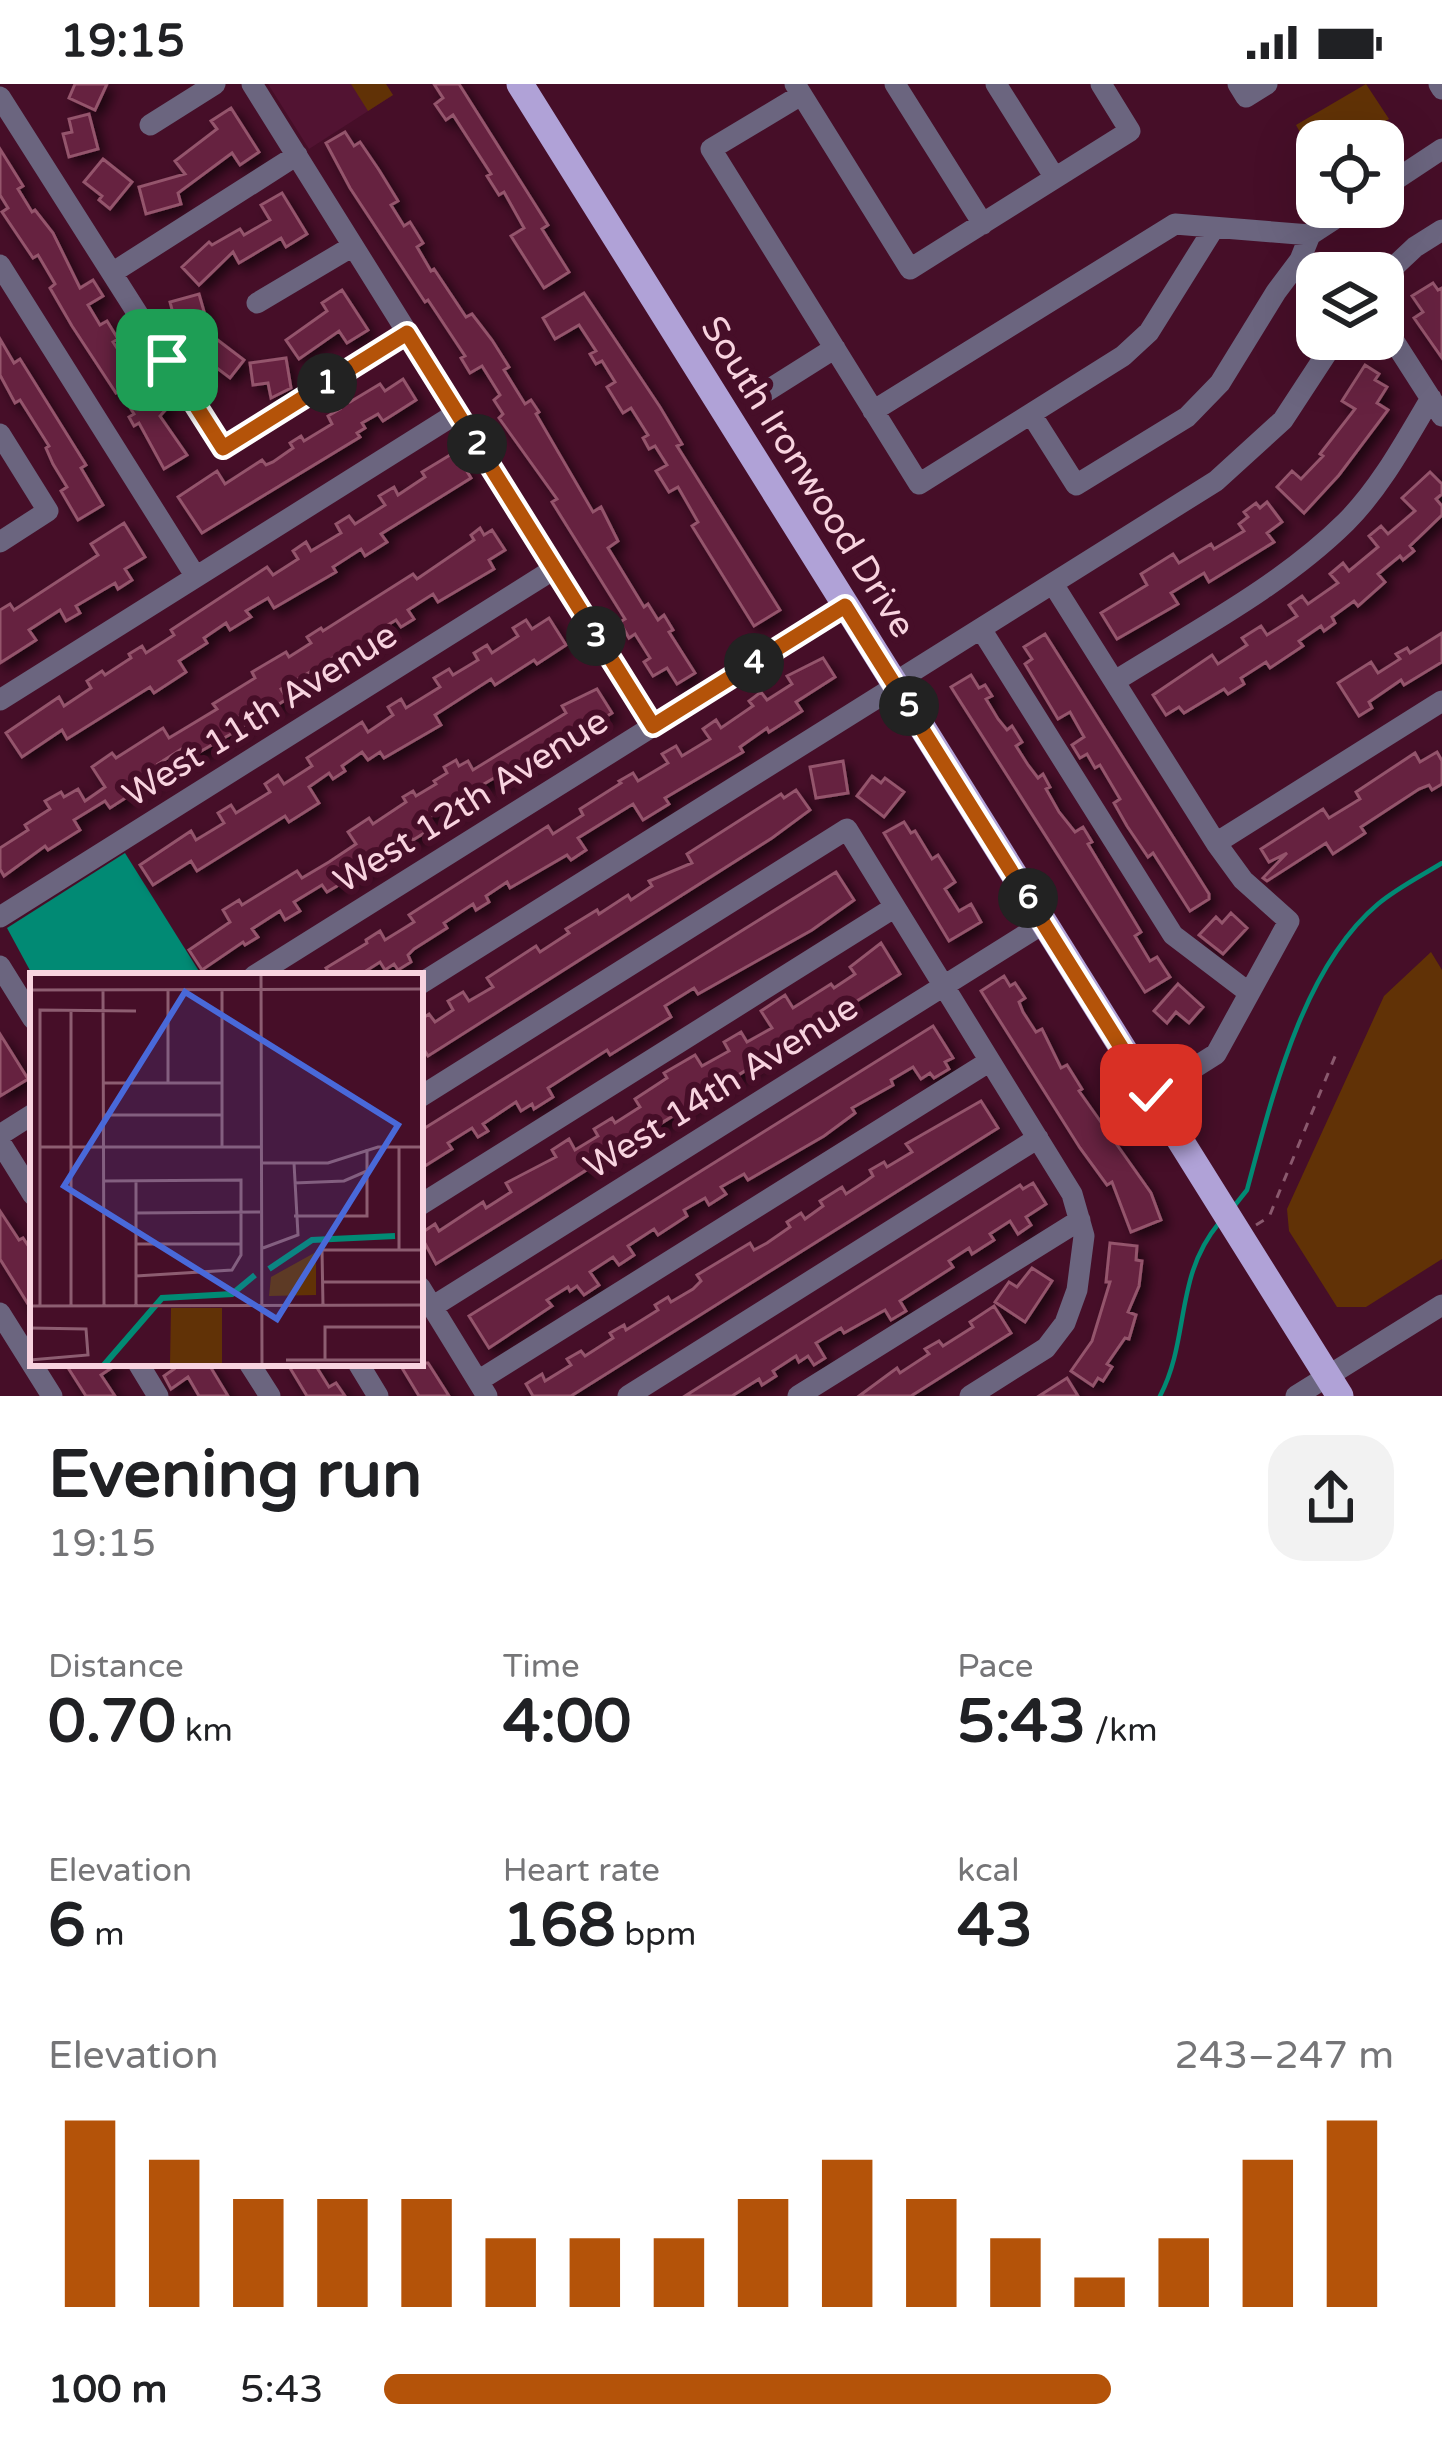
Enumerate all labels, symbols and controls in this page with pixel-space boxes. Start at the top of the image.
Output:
text: 19:15 [60,15,185,69]
map controls [1296,120,1404,360]
button: locate [1296,120,1404,228]
button: layers [1296,252,1404,360]
pin [116,309,218,411]
street label: South Ironwood Drive [692,309,924,645]
icon: arrive [134,327,200,393]
pin: 1 [297,353,357,413]
text: 1 [317,363,337,402]
pin: 2 [447,414,507,474]
text: 2 [467,424,487,463]
pin: 3 [566,606,626,666]
street label: West 11th Avenue [115,613,405,817]
text: 3 [586,616,606,655]
pin: 4 [724,633,784,693]
text: 4 [744,643,764,682]
pin: 5 [879,676,939,736]
text: 5 [899,686,919,725]
street label: West 12th Avenue [326,699,616,903]
pin: 6 [998,868,1058,928]
text: 6 [1018,878,1038,917]
inset map [30,973,423,1366]
street label: West 14th Avenue [576,985,866,1189]
pin [1100,1044,1202,1146]
icon: check [1118,1062,1184,1128]
text: Evening run [48,1435,422,1515]
button: share [1268,1435,1394,1561]
text: 19:15 [48,1520,156,1567]
text: Distance [48,1647,184,1686]
text: Time [503,1647,580,1686]
text: Pace [957,1647,1033,1686]
text: 0.70 [48,1686,176,1758]
text: 4:00 [503,1686,631,1758]
text: 5:43 [957,1686,1086,1758]
text: km [176,1711,233,1750]
text: /km [1086,1711,1157,1750]
text: Elevation [48,1851,192,1890]
text: Heart rate [503,1851,660,1890]
text: kcal [957,1851,1019,1890]
text: 6 [48,1890,86,1962]
text: 168 [503,1890,616,1962]
text: 43 [957,1890,1033,1962]
text: m [86,1915,125,1954]
text: bpm [616,1915,696,1954]
text: Elevation [48,2032,218,2079]
text: 243–247 m [1174,2032,1394,2079]
text: 100 m [48,2366,167,2413]
text: 5:43 [240,2366,324,2413]

